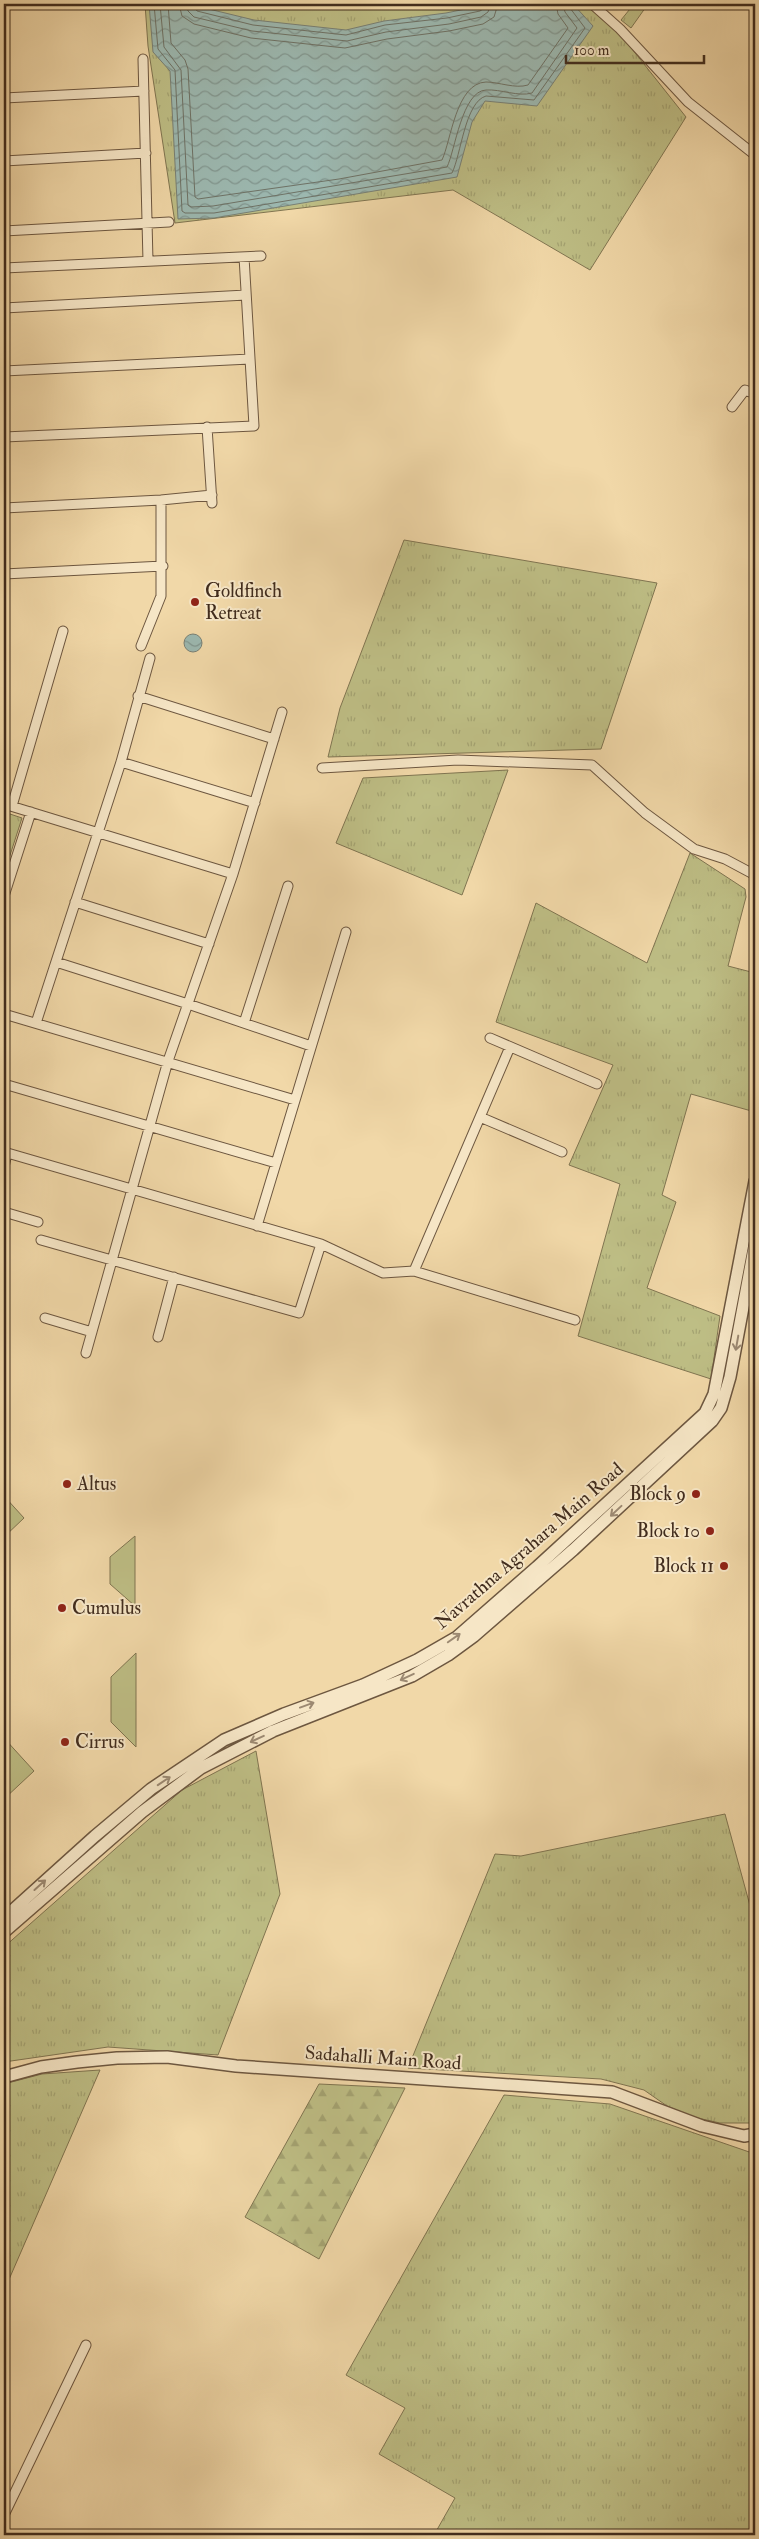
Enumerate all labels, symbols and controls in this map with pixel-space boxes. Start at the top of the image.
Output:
scale bar [566,32,704,64]
text: 100 m [574,41,610,60]
place label: Goldfinch Retreat [205,579,282,625]
marker: Goldfinch Retreat [189,596,201,608]
one-way arrow [731,1335,741,1351]
street label: Navrathna Agrahara Main Road [430,1457,629,1635]
place label: Altus [76,1472,116,1496]
marker: Altus [61,1478,73,1490]
place label: Block 9 [629,1482,686,1506]
marker: Block 9 [690,1488,702,1500]
one-way arrow [609,1505,622,1517]
place label: Block 10 [637,1519,700,1543]
marker: Block 10 [704,1525,716,1537]
place label: Block 11 [653,1554,714,1578]
marker: Block 11 [718,1560,730,1572]
place label: Cumulus [72,1596,141,1620]
marker: Cumulus [56,1602,68,1614]
one-way arrow [447,1633,461,1643]
one-way arrow [400,1673,415,1683]
one-way arrow [299,1700,314,1709]
place label: Cirrus [75,1730,124,1754]
one-way arrow [250,1735,265,1744]
marker: Cirrus [59,1736,71,1748]
one-way arrow [157,1776,171,1786]
one-way arrow [33,1879,46,1891]
street label: Sadahalli Main Road [304,2041,463,2075]

